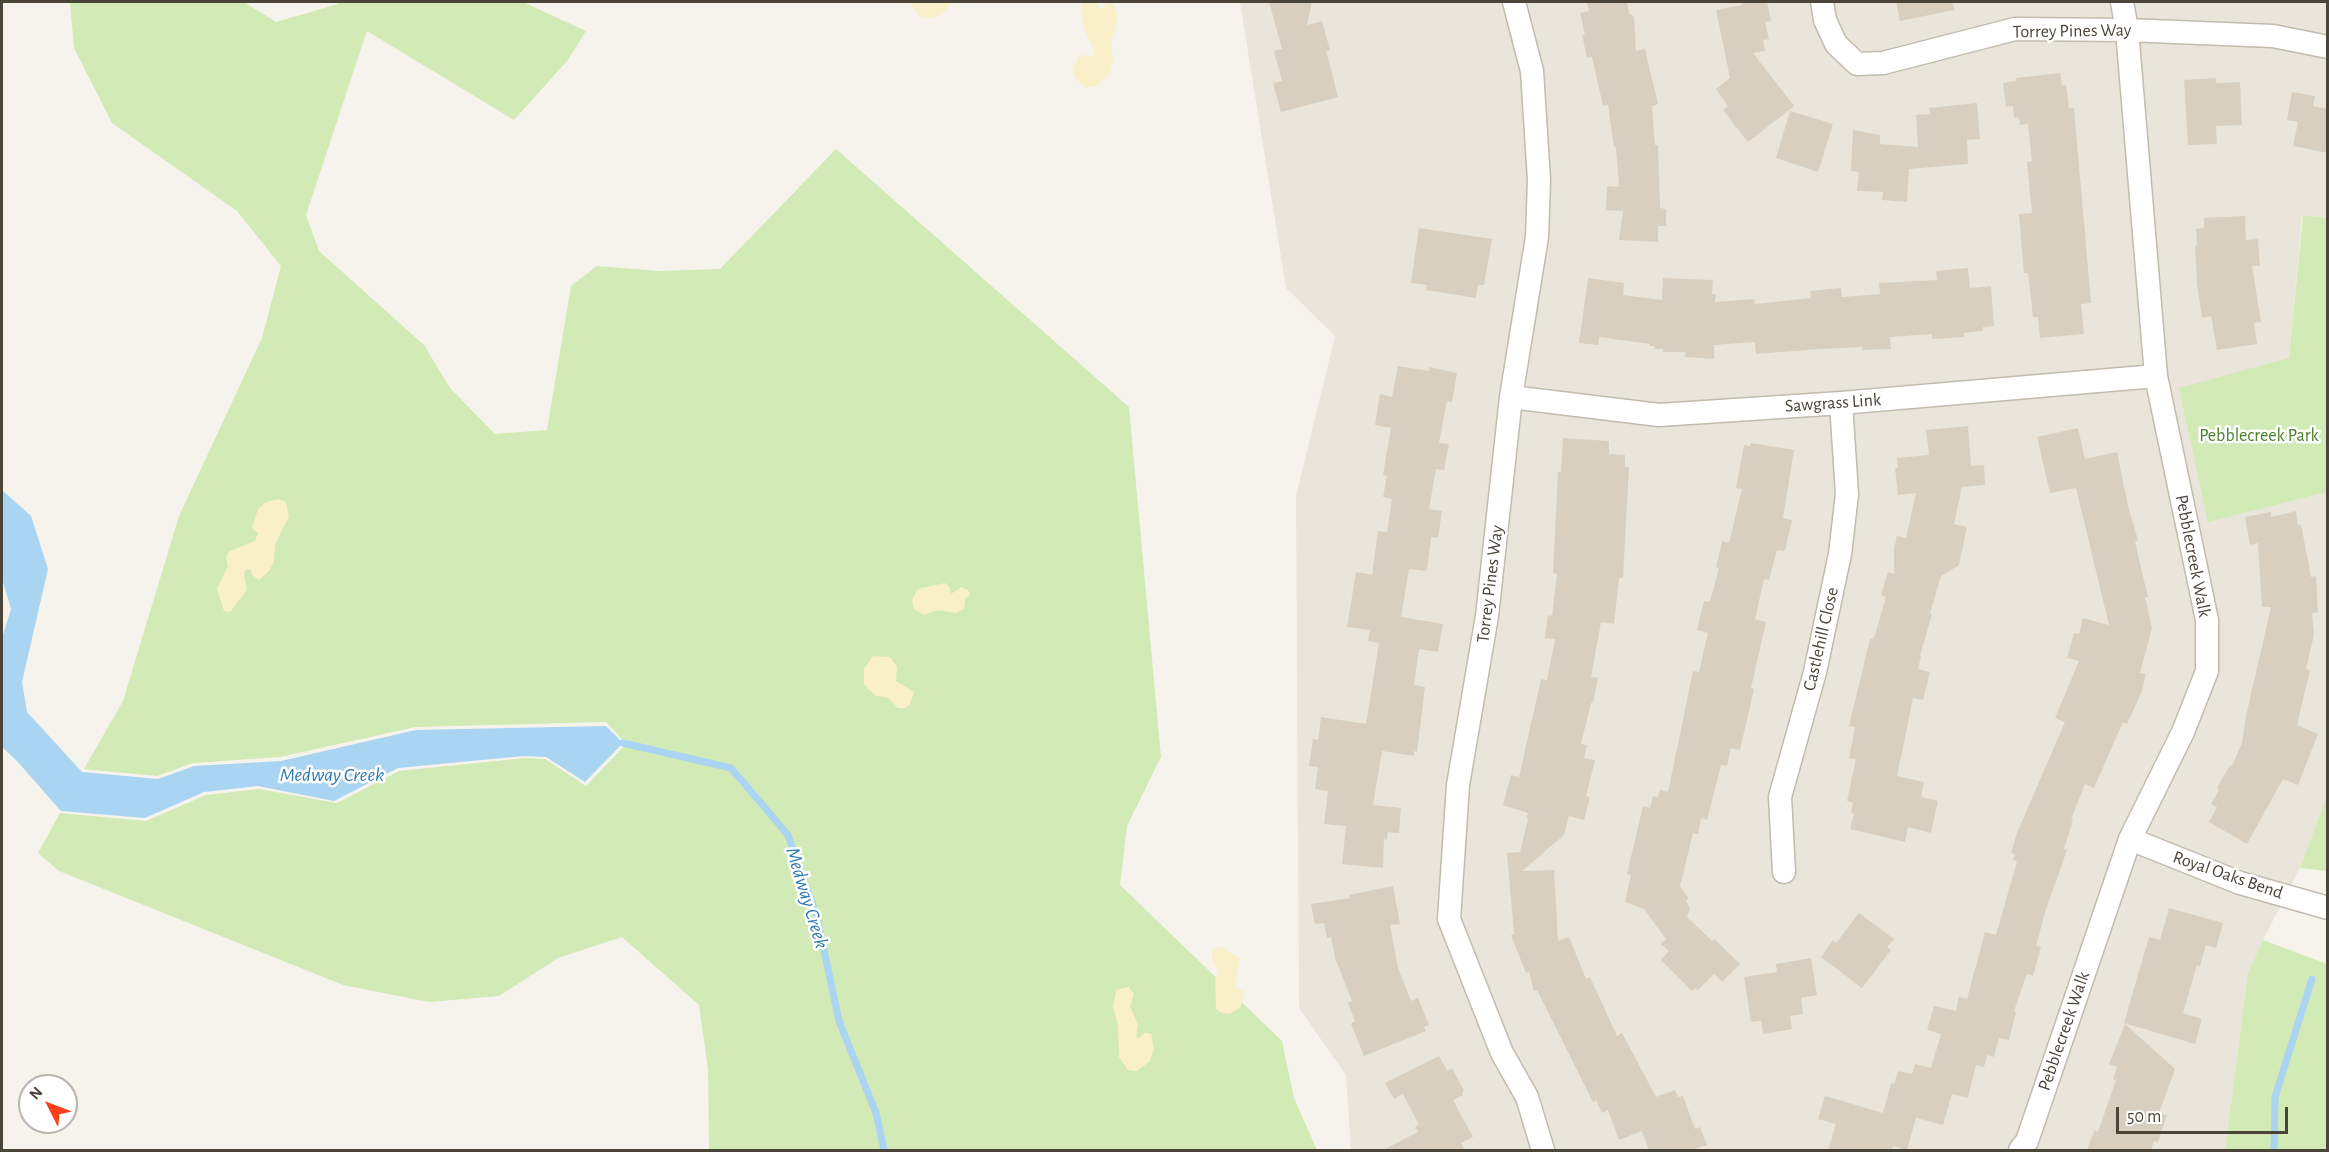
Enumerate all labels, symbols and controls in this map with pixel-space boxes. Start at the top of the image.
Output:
street label: Torrey Pines Way [2012,19,2132,43]
street label: Sawgrass Link [1784,389,1882,417]
park label: Pebblecreek Park [2199,425,2319,447]
street label: Pebblecreek Walk [2171,493,2215,619]
street label: Torrey Pines Way [1472,524,1508,644]
street label: Castlehill Close [1799,585,1843,693]
water label: Medway Creek [280,763,384,787]
water label: Medway Creek [780,845,834,951]
street label: Royal Oaks Bend [2170,846,2286,904]
street label: Pebblecreek Walk [2034,969,2094,1093]
north arrow [18,1074,78,1134]
text: N [26,1084,46,1103]
scale bar [2119,1095,2292,1133]
text: 50 m [2127,1108,2161,1126]

